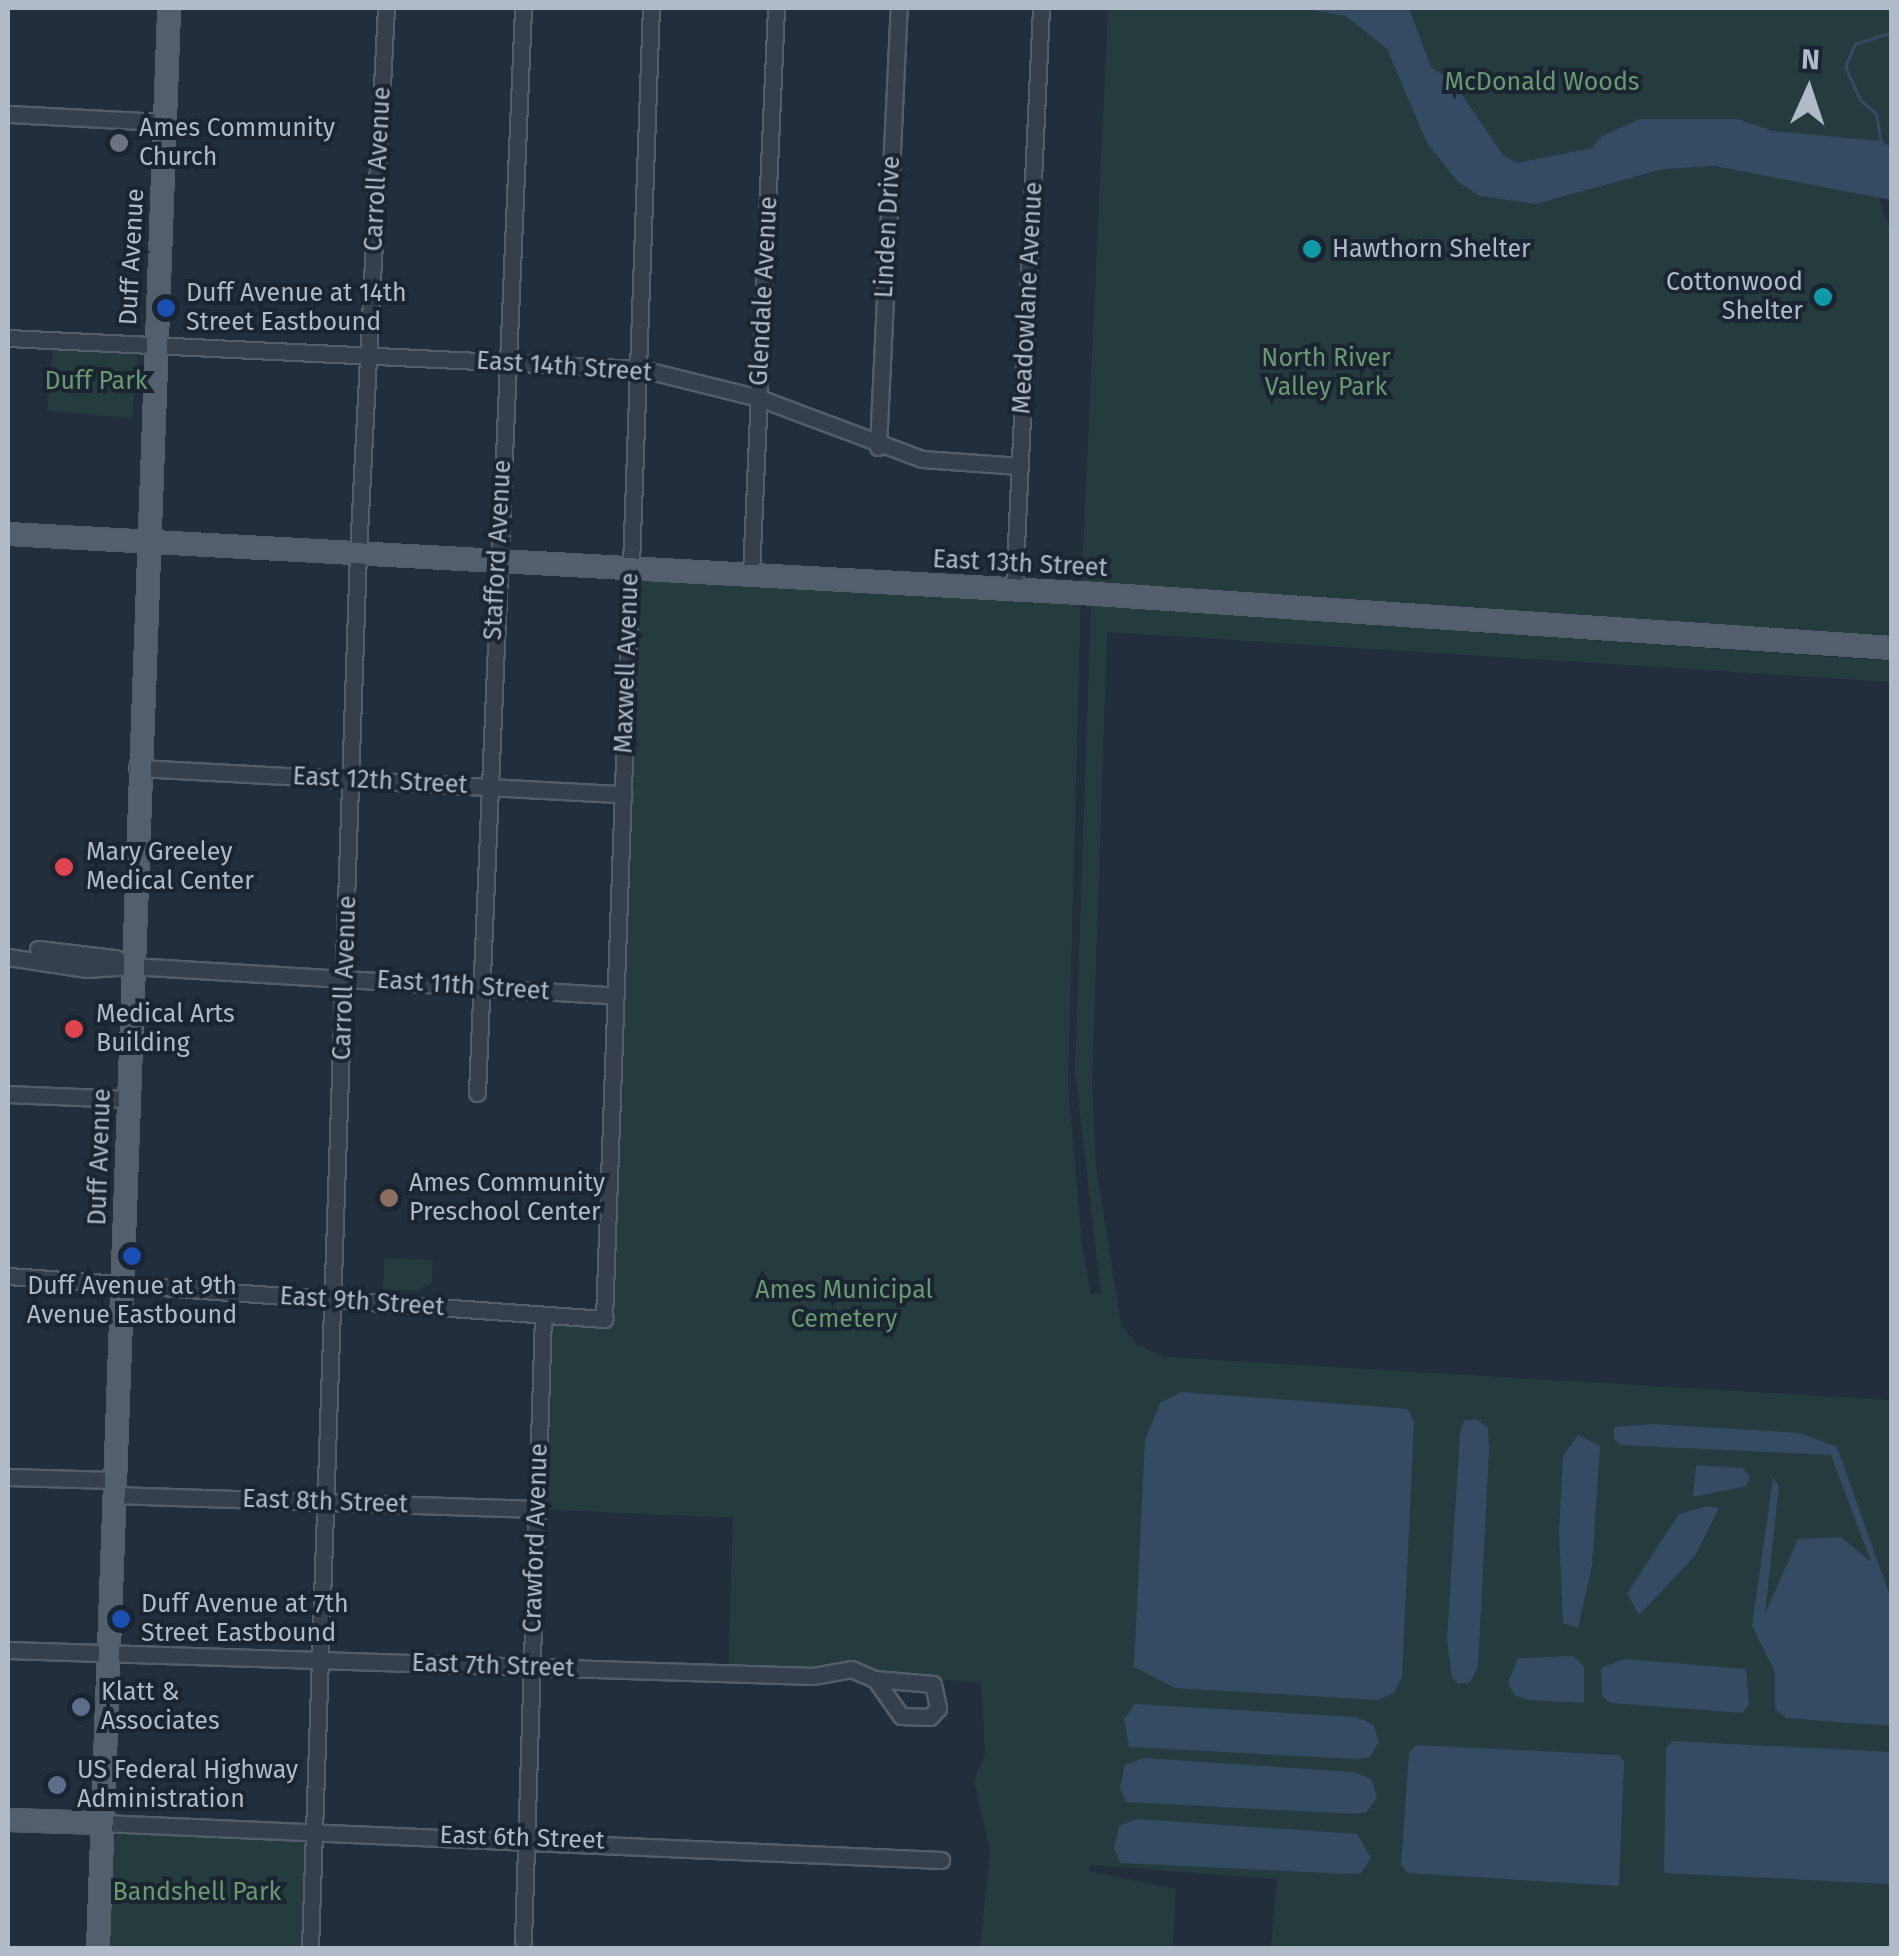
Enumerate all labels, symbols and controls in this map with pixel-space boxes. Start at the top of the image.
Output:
north arrow [1759,40,1859,140]
text: N [1800,43,1821,77]
park label: McDonald Woods [1444,67,1640,97]
street label: Carroll Avenue [359,86,397,252]
place label: Ames Community Church [139,114,335,173]
marker: Ames Community Church [108,132,130,154]
street label: Linden Drive [869,155,907,299]
street label: Meadowlane Avenue [1007,181,1049,415]
street label: Duff Avenue [113,188,151,326]
street label: Glendale Avenue [744,195,784,387]
place label: Hawthorn Shelter [1332,234,1531,264]
marker: Hawthorn Shelter [1301,238,1323,260]
place label: Cottonwood Shelter [1666,268,1803,327]
place label: Duff Avenue at 14th Street Eastbound [186,279,407,338]
marker: Cottonwood Shelter [1812,286,1834,308]
marker: Duff Avenue at 14th Street Eastbound [155,297,177,319]
park label: North River Valley Park [1261,344,1391,403]
street label: East 14th Street [475,346,653,388]
park label: Duff Park [44,366,148,396]
street label: Stafford Avenue [478,459,518,641]
street label: East 13th Street [932,544,1108,584]
street label: Maxwell Avenue [609,572,645,754]
street label: East 12th Street [292,761,468,801]
place label: Mary Greeley Medical Center [86,838,254,897]
marker: Mary Greeley Medical Center [51,854,77,880]
street label: Carroll Avenue [327,895,363,1061]
street label: East 11th Street [376,965,550,1007]
place label: Medical Arts Building [96,1000,235,1059]
marker: Medical Arts Building [61,1016,87,1042]
street label: Duff Avenue [83,1088,117,1226]
place label: Ames Community Preschool Center [409,1169,605,1228]
marker: Ames Community Preschool Center [378,1187,400,1209]
marker: Duff Avenue at 9th Avenue Eastbound [121,1245,143,1267]
place label: Duff Avenue at 9th Avenue Eastbound [27,1272,237,1331]
park label: Ames Municipal Cemetery [755,1276,933,1335]
street label: East 9th Street [279,1281,445,1323]
street label: Crawford Avenue [518,1443,554,1633]
street label: East 8th Street [242,1484,408,1520]
place label: Duff Avenue at 7th Street Eastbound [141,1590,349,1649]
marker: Duff Avenue at 7th Street Eastbound [110,1608,132,1630]
street label: East 7th Street [411,1648,575,1684]
place label: Klatt & Associates [101,1678,220,1737]
marker: Klatt & Associates [70,1696,92,1718]
place label: US Federal Highway Administration [77,1756,298,1815]
marker: US Federal Highway Administration [46,1774,68,1796]
street label: East 6th Street [439,1820,605,1856]
park label: Bandshell Park [113,1877,281,1907]

